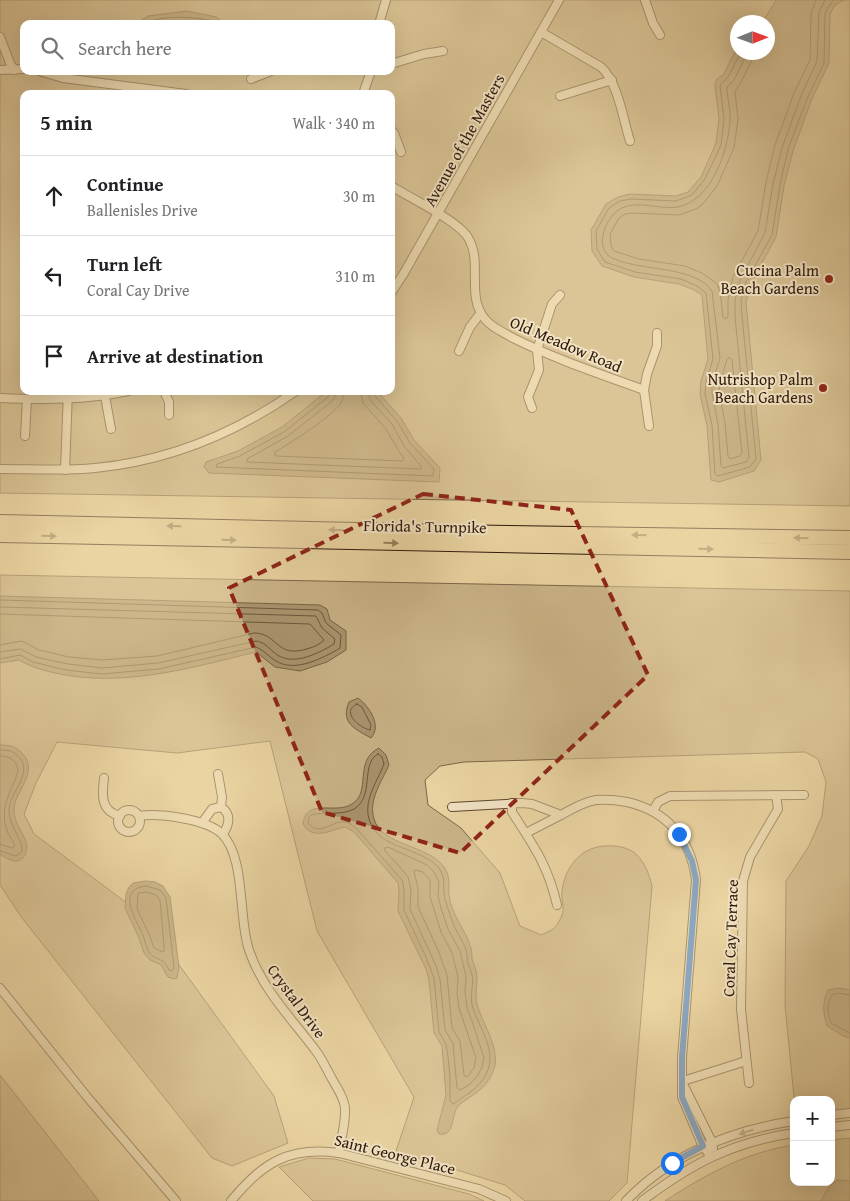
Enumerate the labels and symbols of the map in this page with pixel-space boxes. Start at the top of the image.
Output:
north arrow [730,15,775,60]
street label: Avenue of the Masters [418,69,510,211]
place label: Cucina Palm Beach Gardens [721,258,819,300]
marker: Cucina Palm Beach Gardens [823,273,835,285]
street label: Old Meadow Road [506,310,626,379]
place label: Nutrishop Palm Beach Gardens [708,367,813,409]
marker: Nutrishop Palm Beach Gardens [817,382,829,394]
street label: Florida's Turnpike [363,513,487,539]
one-way arrow [166,522,182,530]
one-way arrow [328,525,344,533]
one-way arrow [631,531,647,539]
one-way arrow [41,532,57,540]
one-way arrow [793,534,809,542]
one-way arrow [221,536,237,544]
one-way arrow [383,539,399,547]
one-way arrow [698,545,714,553]
route end [668,823,691,846]
street label: Coral Cay Terrace [716,879,744,997]
street label: Crystal Drive [262,959,332,1043]
street label: Saint George Place [332,1127,458,1181]
one-way arrow [739,1129,754,1136]
route start [661,1152,684,1175]

